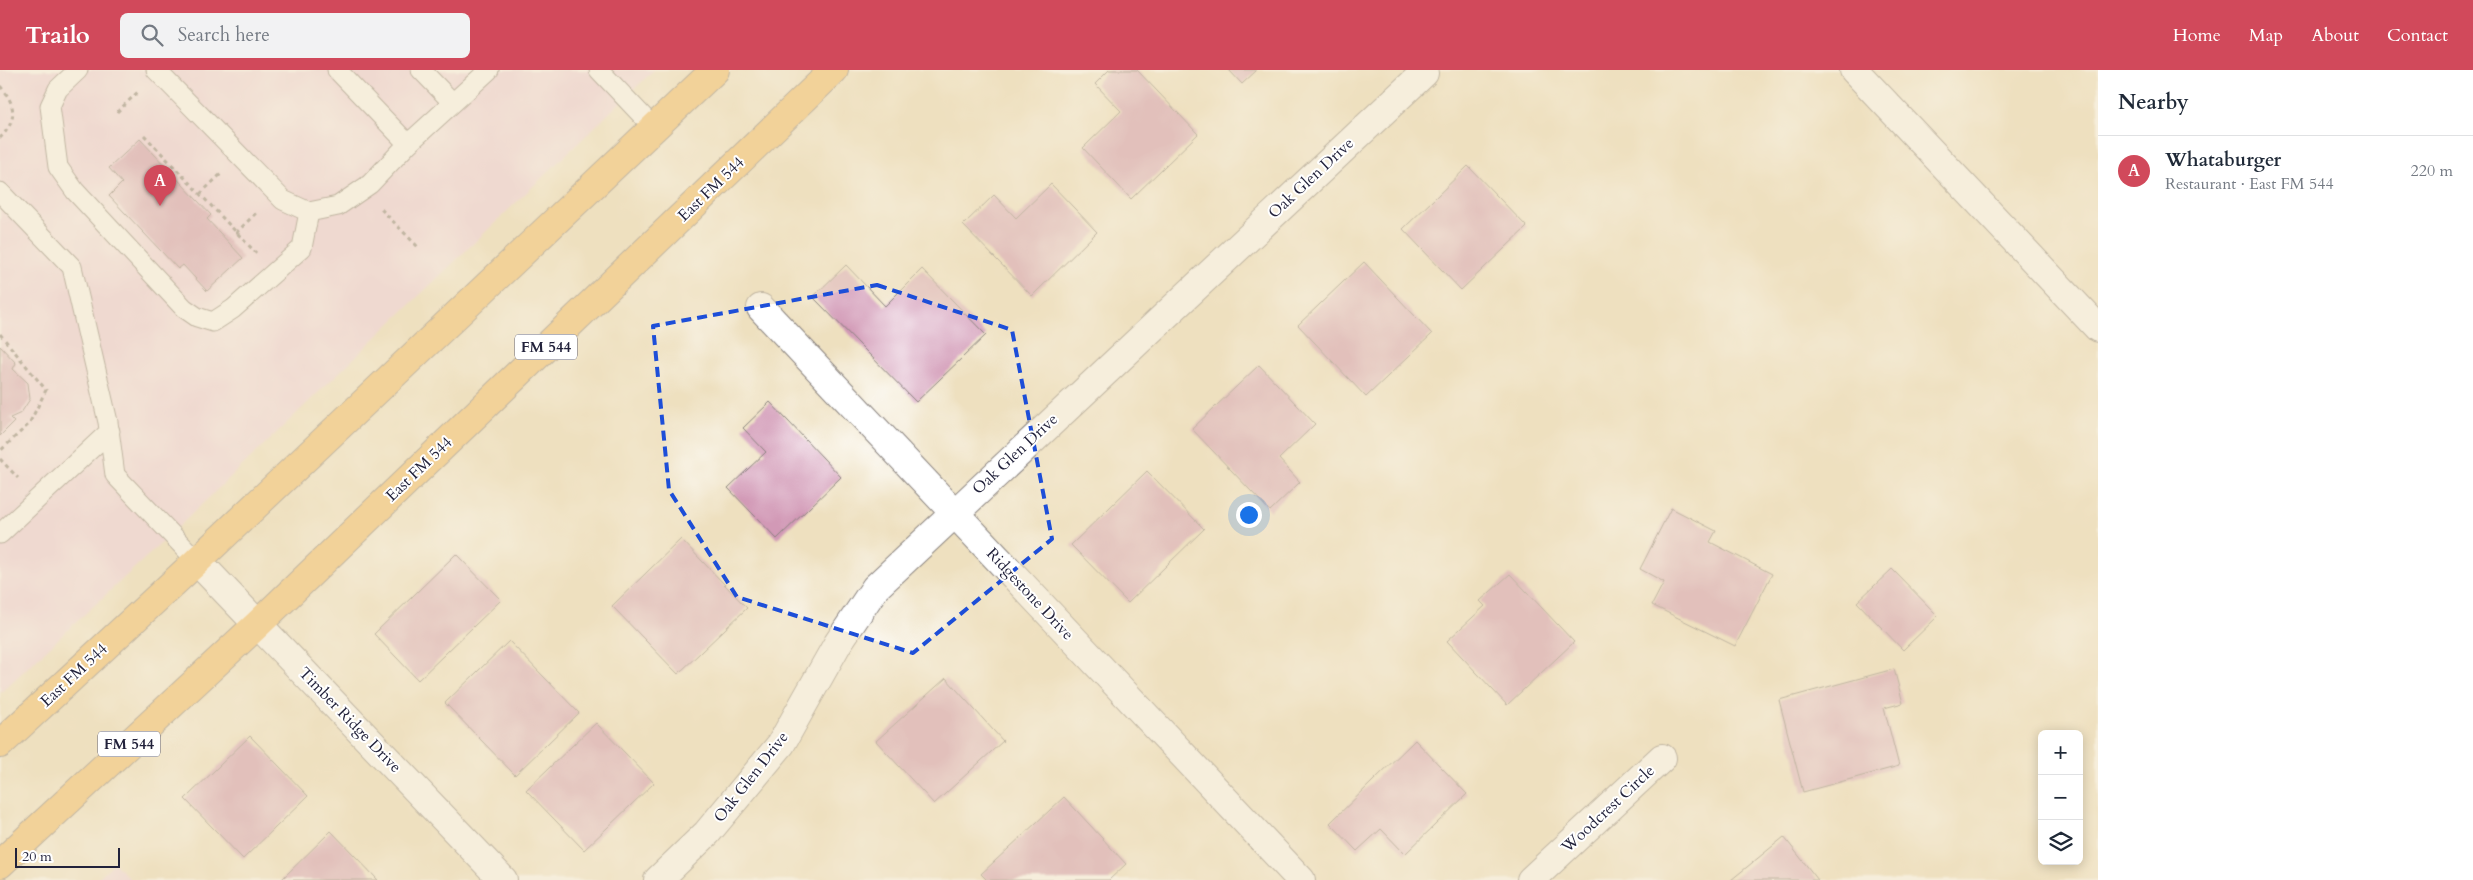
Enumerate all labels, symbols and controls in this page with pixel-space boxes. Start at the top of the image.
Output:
search box [120,13,470,58]
text: Trailo [25,19,90,52]
icon: search [138,21,166,49]
text: Search here [178,22,270,48]
text: Home [2173,23,2221,48]
text: Map [2249,23,2283,48]
text: About [2311,23,2359,48]
text: Contact [2387,23,2448,48]
text: Nearby [2118,88,2189,117]
street label: Oak Glen Drive [1263,133,1359,223]
text: Whataburger [2165,147,2281,173]
street label: East FM 544 [673,152,749,226]
text: A [2128,160,2140,182]
text: 220 m [2411,160,2453,182]
pin: A [144,165,176,206]
text: Restaurant · East FM 544 [2165,173,2334,195]
road number: FM 544 [515,334,577,360]
street label: Oak Glen Drive [967,409,1063,499]
street label: East FM 544 [381,432,457,506]
your location [1236,502,1262,528]
street label: Ridgestone Drive [981,543,1079,645]
street label: East FM 544 [36,638,112,712]
street label: Timber Ridge Drive [294,662,406,778]
street label: Oak Glen Drive [709,727,793,827]
map controls [2038,730,2083,865]
button: + [2038,730,2083,775]
road number: FM 544 [98,732,160,756]
street label: Woodcrest Circle [1556,760,1659,859]
button: − [2038,775,2083,820]
button: layers [2038,820,2083,865]
scale bar [15,845,120,868]
text: 20 m [22,847,52,866]

